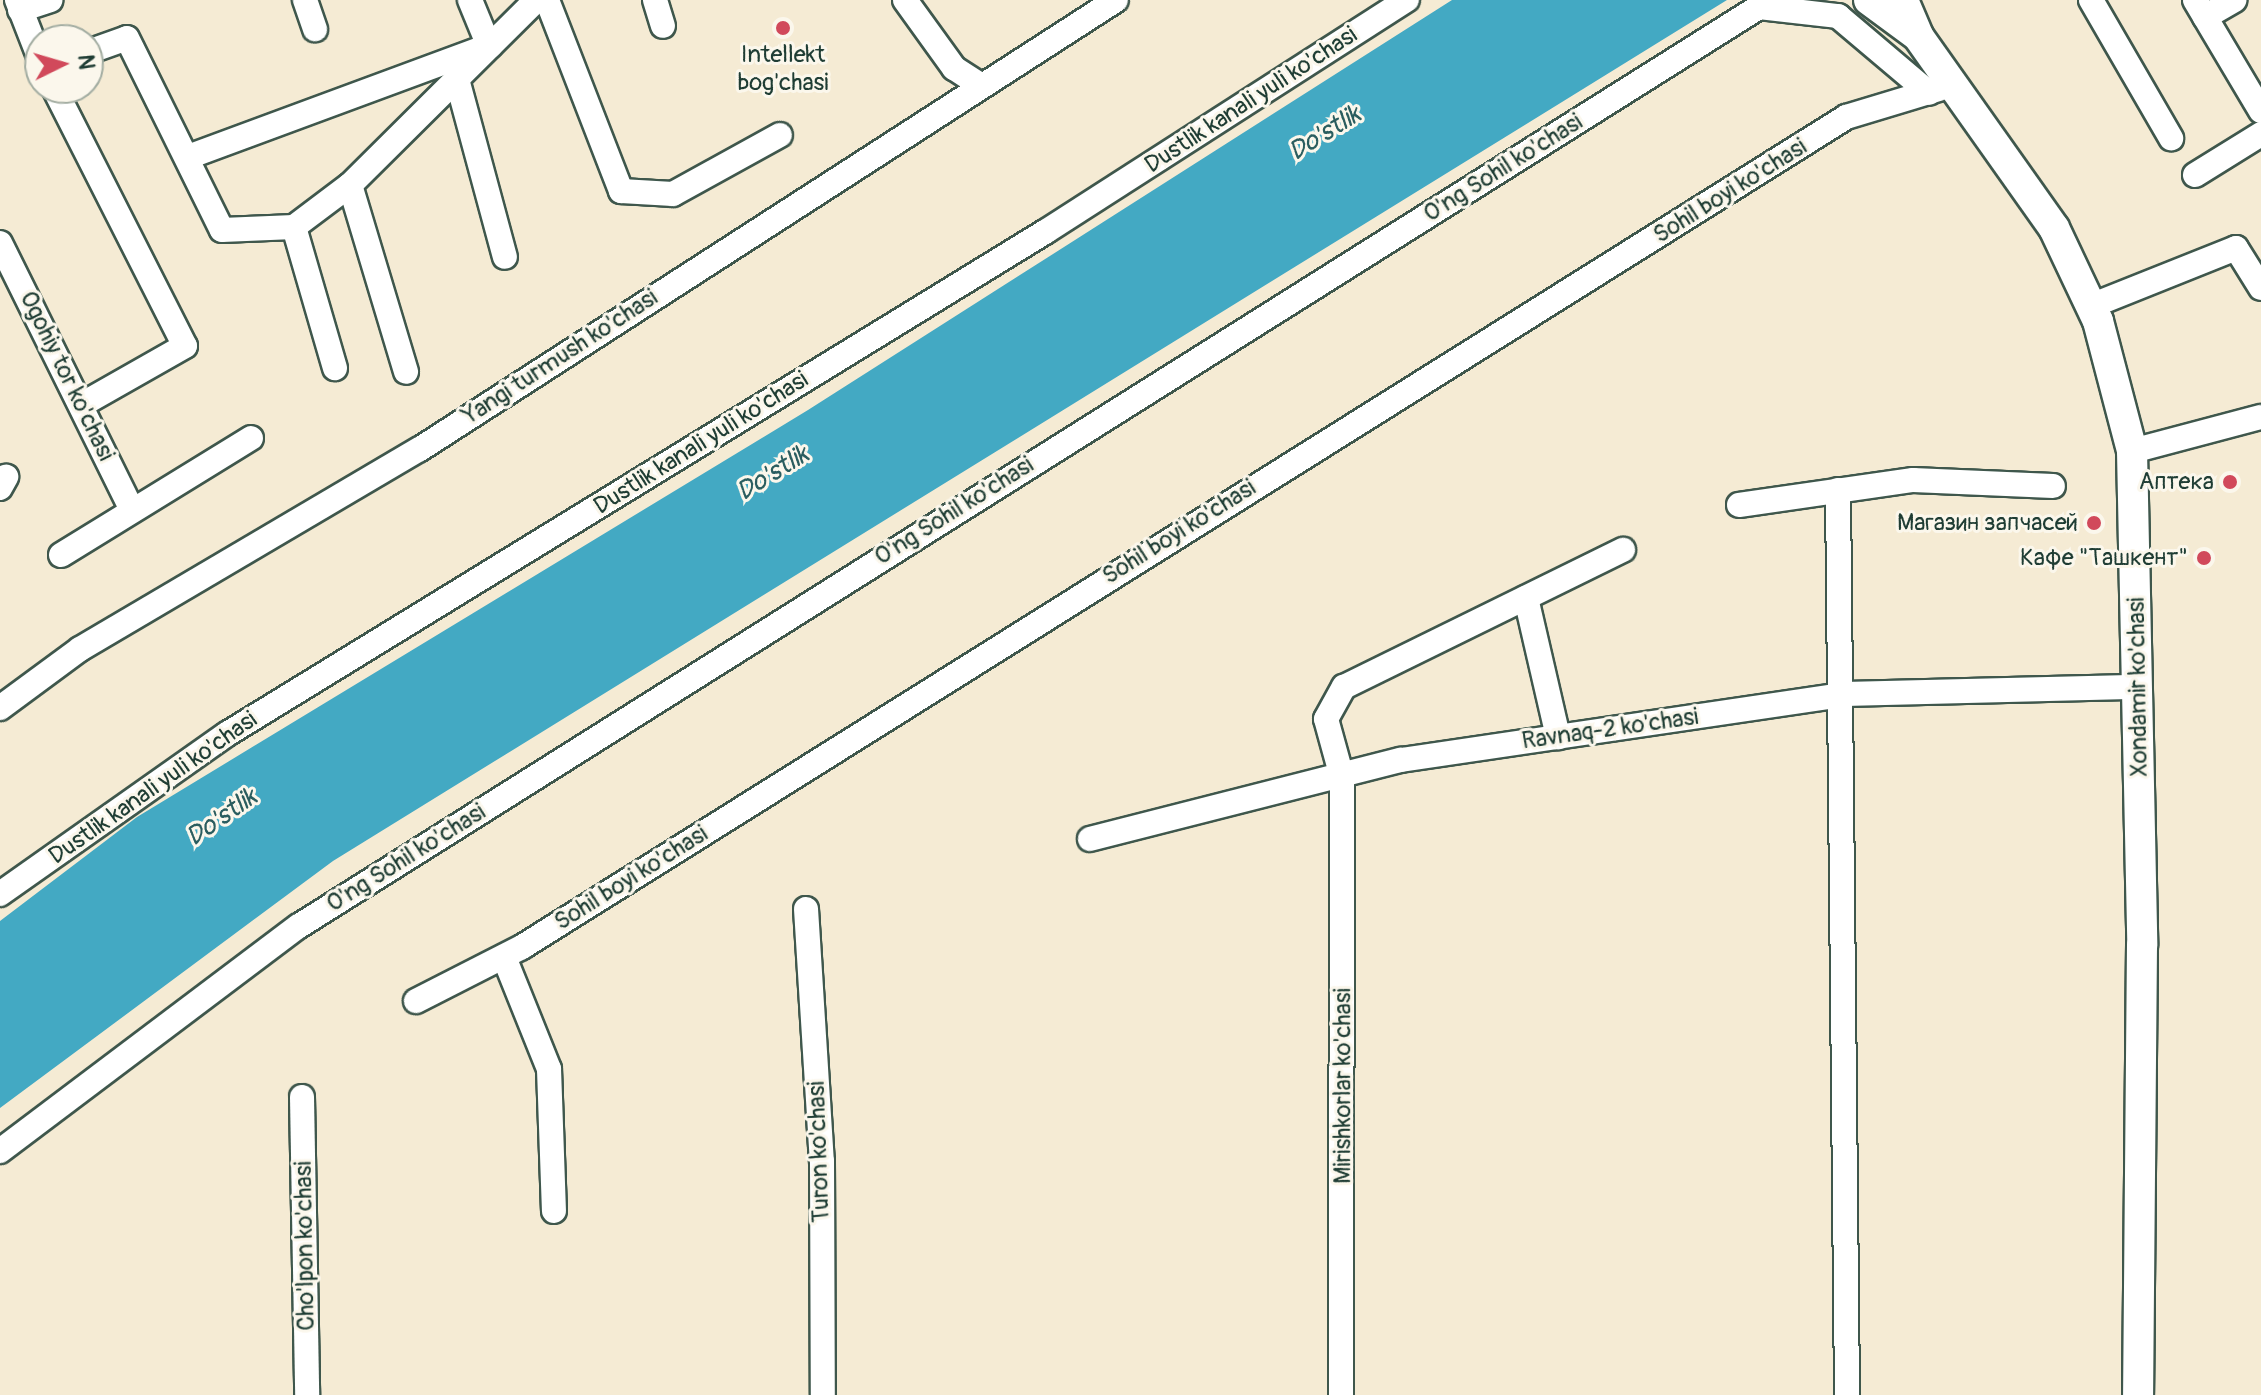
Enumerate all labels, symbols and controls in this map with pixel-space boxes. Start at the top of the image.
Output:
marker: Intellekt bog'chasi [774,19,792,37]
street label: Dustlik kanali yuli ko'chasi [1139,21,1363,179]
north arrow [24,24,104,104]
place label: Intellekt bog'chasi [737,41,829,97]
text: N [71,53,101,71]
water label: Do'stlik [1283,100,1367,168]
street label: O'ng Sohil ko'chasi [1418,108,1588,228]
street label: Sohil boyi ko'chasi [1648,132,1812,250]
street label: Yangi turmush ko'chasi [457,283,663,431]
street label: Ogohiy tor ko'chasi [14,287,120,465]
street label: Dustlik kanali yuli ko'chasi [588,365,814,521]
water label: Do'stlik [731,440,815,508]
street label: O'ng Sohil ko'chasi [869,451,1039,571]
place label: Аптека [2139,468,2214,496]
street label: Sohil boyi ko'chasi [1097,473,1261,591]
marker: Аптека [2221,473,2239,491]
place label: Магазин запчасей [1897,509,2078,537]
marker: Магазин запчасей [2085,514,2103,532]
place label: Кафе "Ташкент" [2020,544,2188,572]
marker: Кафе "Ташкент" [2195,549,2213,567]
street label: Xondamir ko'chasi [2122,597,2154,777]
street label: Ravnaq-2 ko'chasi [1520,702,1700,756]
street label: Dustlik kanali yuli ko'chasi [43,705,263,871]
water label: Do'stlik [181,783,263,853]
street label: O'ng Sohil ko'chasi [321,798,491,918]
street label: Sohil boyi ko'chasi [549,819,713,937]
street label: Mirishkorlar ko'chasi [1329,988,1357,1184]
street label: Turon ko'chasi [802,1081,836,1223]
street label: Cho'lpon ko'chasi [289,1161,321,1331]

